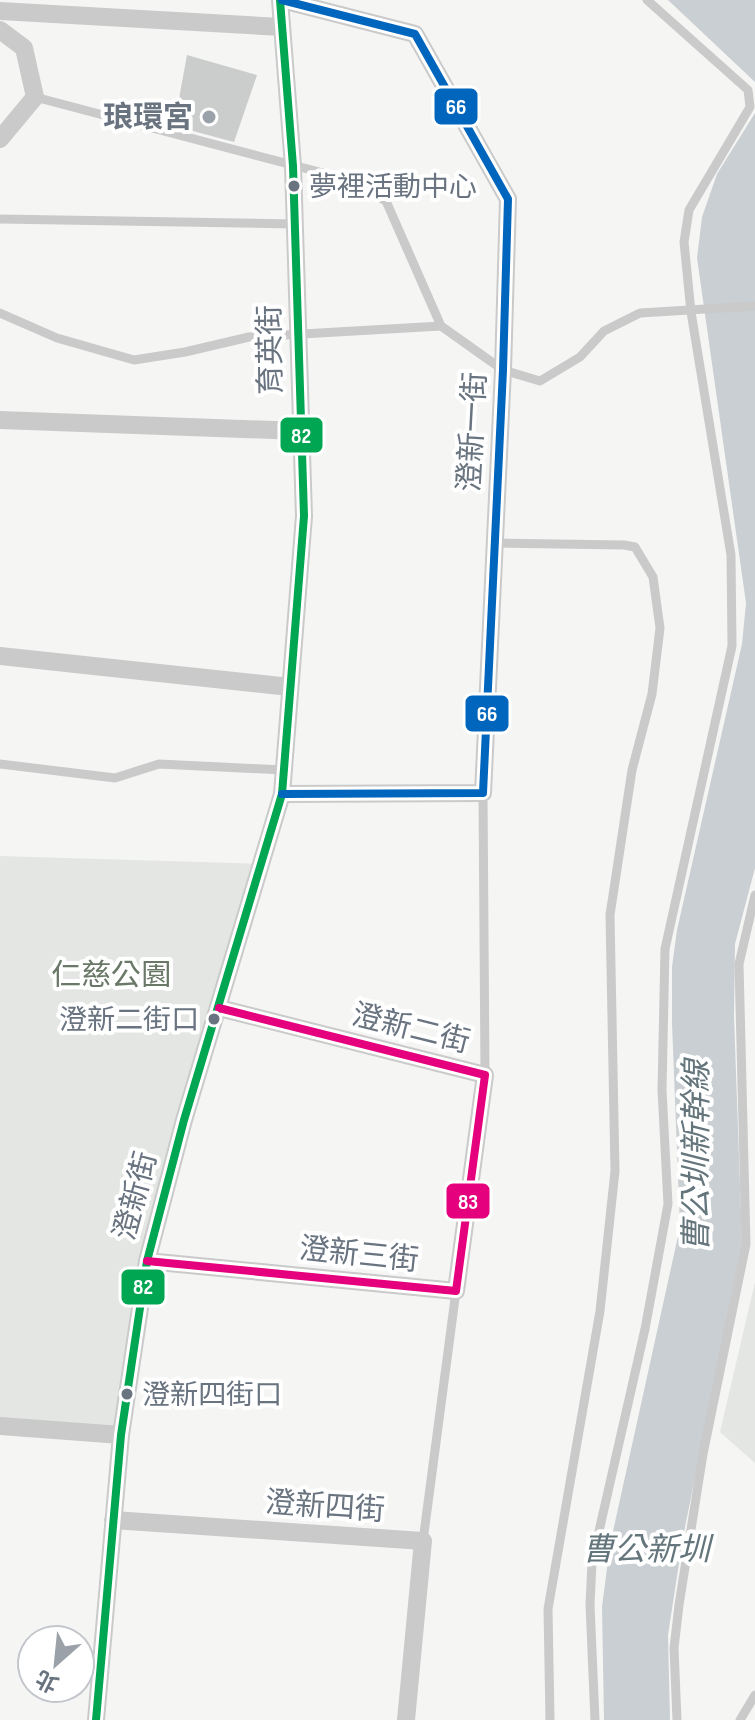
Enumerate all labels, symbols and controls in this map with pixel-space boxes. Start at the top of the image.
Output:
line badge: 66 [433,87,479,126]
text: 66 [446,94,466,121]
place label: 琅環宮 [103,100,193,136]
marker: 琅環宮 [200,108,218,126]
place label: 夢裡活動中心 [309,171,477,204]
marker: 夢裡活動中心 [286,178,302,194]
street label: 育英街 [252,305,290,395]
street label: 澄新一街 [452,371,494,493]
line badge: 82 [279,416,324,454]
text: 82 [291,423,311,450]
line badge: 66 [464,694,510,733]
text: 66 [477,701,497,728]
park label: 仁慈公園 [51,958,171,994]
street label: 澄新二街 [348,997,473,1061]
place label: 澄新二街口 [59,1004,199,1037]
marker: 澄新二街口 [206,1011,222,1027]
water label: 曹公圳新幹線 [678,1057,717,1252]
street label: 澄新街 [107,1148,165,1244]
line badge: 83 [445,1182,491,1220]
text: 83 [458,1189,478,1216]
street label: 澄新三街 [297,1231,420,1279]
line badge: 82 [120,1268,166,1306]
text: 82 [133,1274,153,1301]
place label: 澄新四街口 [142,1379,282,1412]
marker: 澄新四街口 [119,1386,135,1402]
street label: 澄新四街 [264,1485,386,1529]
water label: 曹公新圳 [582,1531,714,1570]
north arrow [16,1624,96,1704]
text: 北 [32,1663,64,1698]

